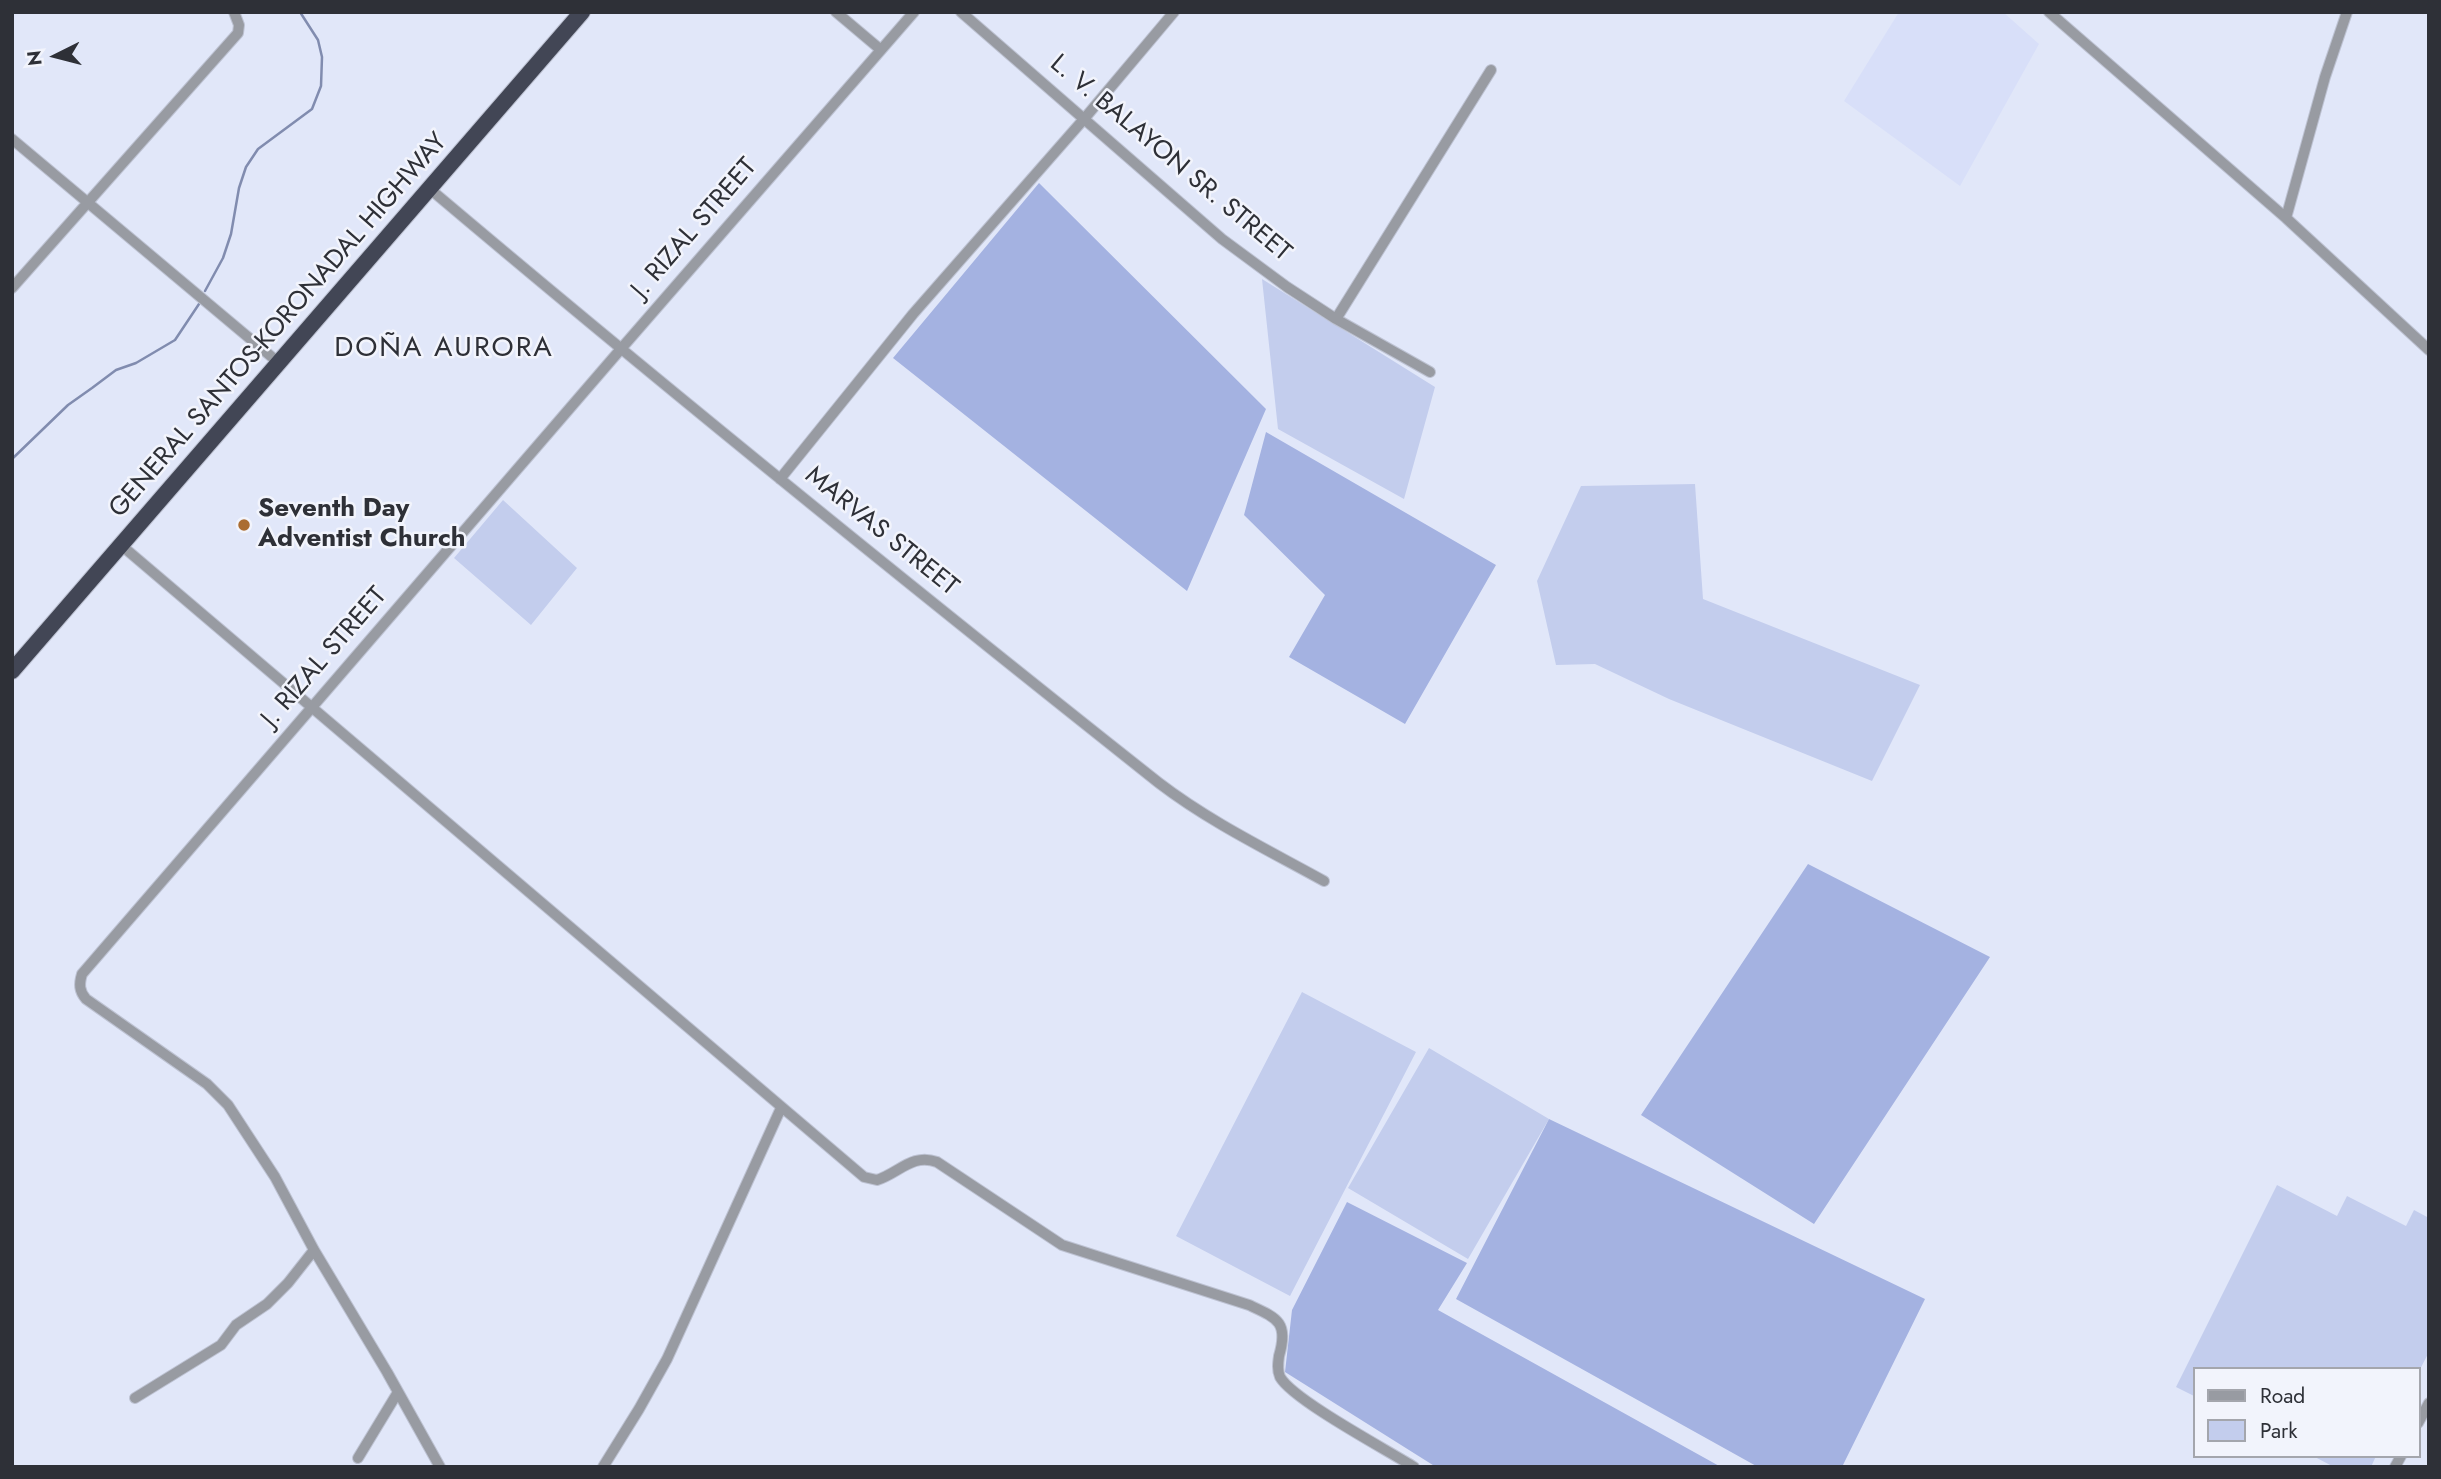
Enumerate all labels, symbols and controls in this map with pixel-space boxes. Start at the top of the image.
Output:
north arrow [21,21,91,91]
text: N [20,49,49,67]
street label: L. V. BALAYON SR. STREET [1043,49,1297,269]
street label: GENERAL SANTOS-KORONADAL HIGHWAY [103,127,455,525]
street label: J. RIZAL STREET [626,153,764,305]
district label: DOÑA AURORA [336,332,552,366]
street label: MARVAS STREET [798,461,964,603]
place label: Seventh Day Adventist Church [258,494,466,556]
marker: Seventh Day Adventist Church [236,517,252,533]
street label: J. RIZAL STREET [256,582,394,734]
legend [2192,1367,2420,1458]
text: Road [2260,1381,2305,1411]
text: Park [2260,1416,2297,1446]

